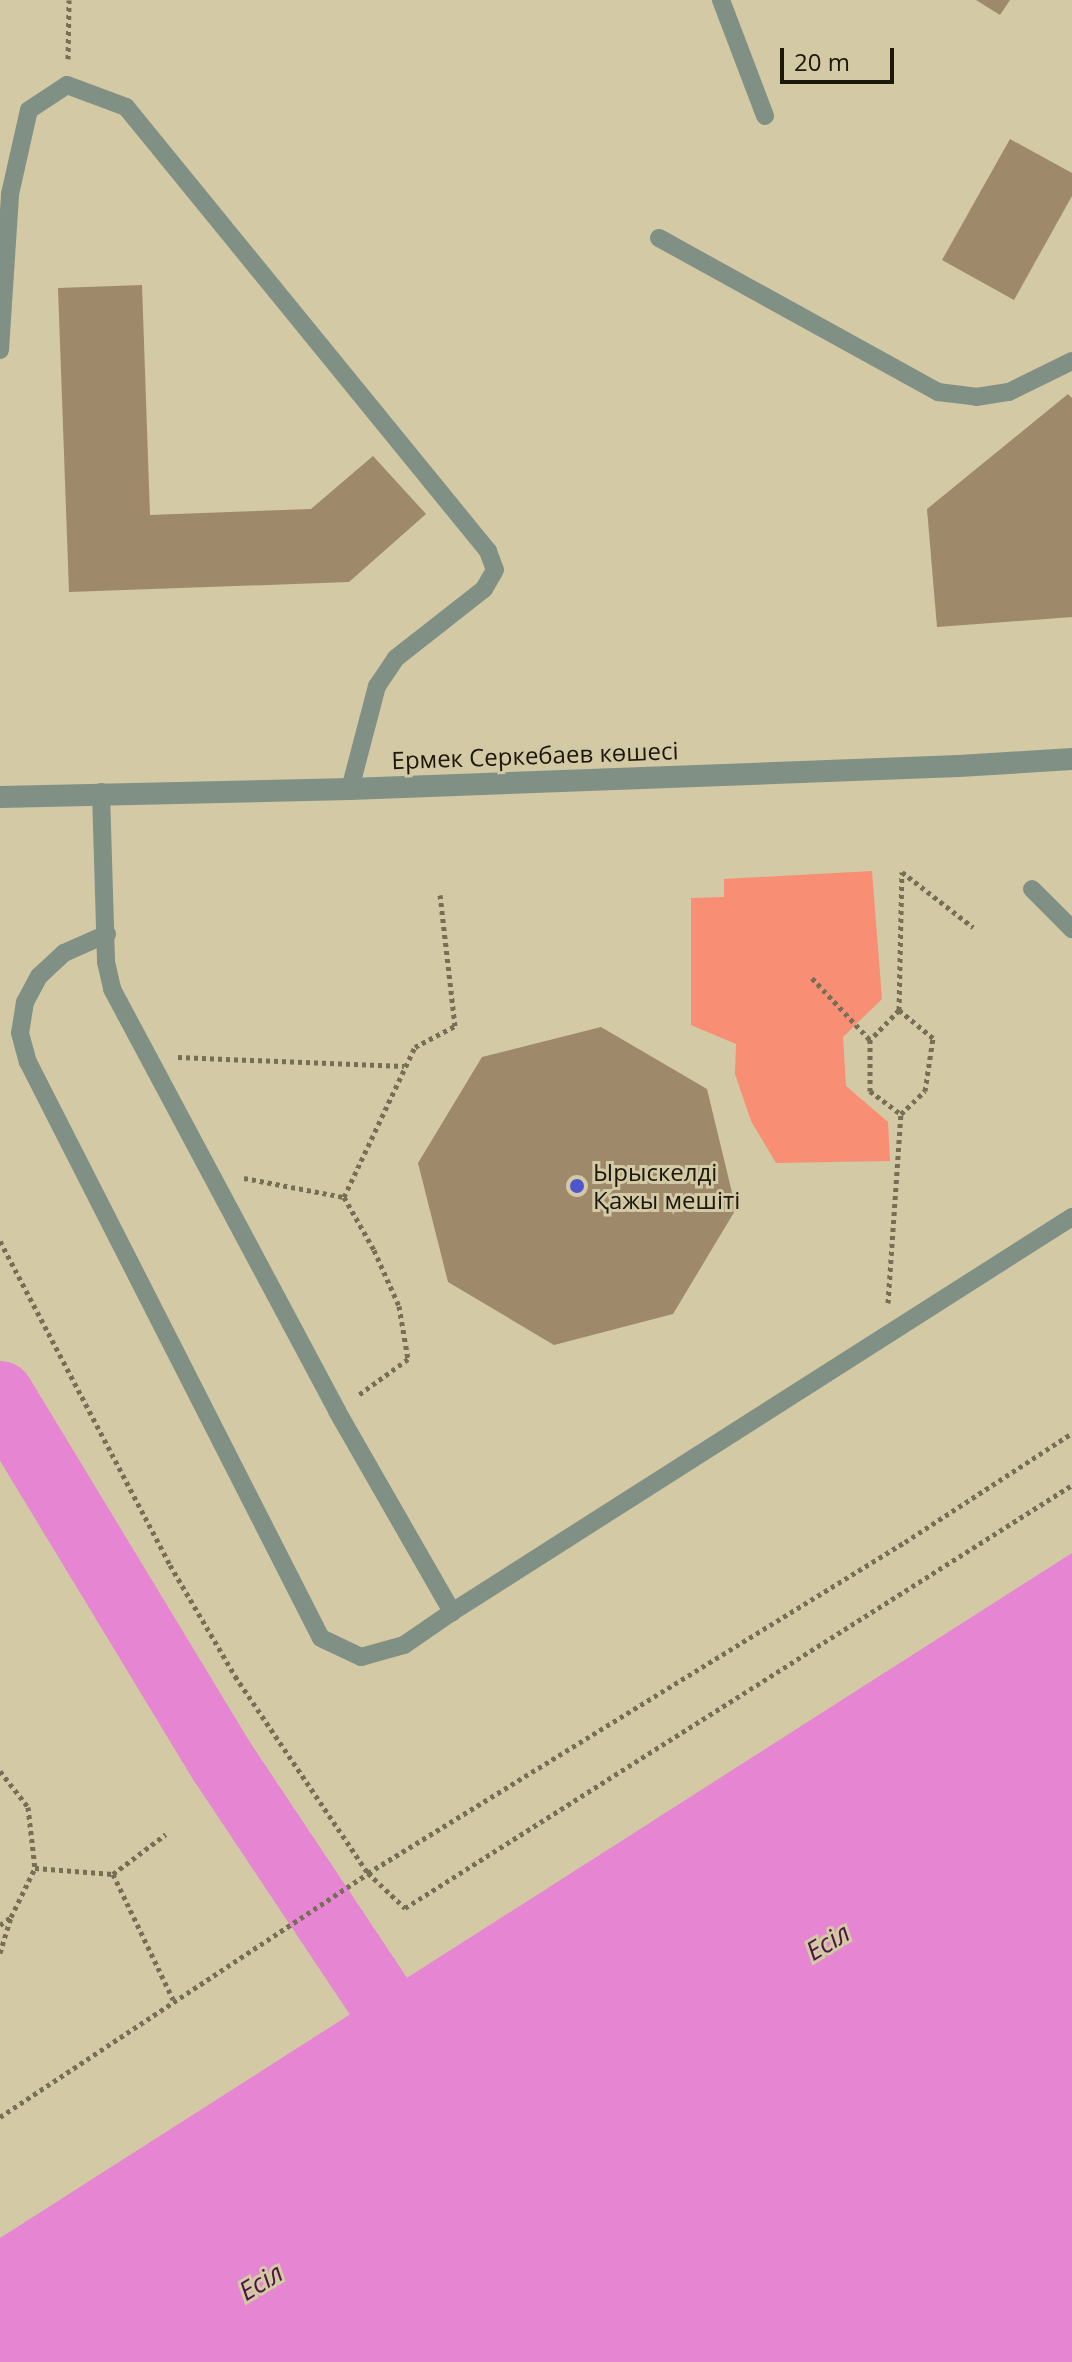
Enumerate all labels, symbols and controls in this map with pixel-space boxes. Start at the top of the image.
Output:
scale bar [784,32,898,82]
text: 20 m [794,45,850,78]
street label: Ермек Серкебаев көшесі [391,736,679,774]
place label: Ырыскелді Қажы мешіті [593,1158,740,1214]
marker: Ырыскелді Қажы мешіті [568,1177,586,1195]
water label: Есіл [800,1917,856,1967]
water label: Есіл [233,2257,289,2307]

